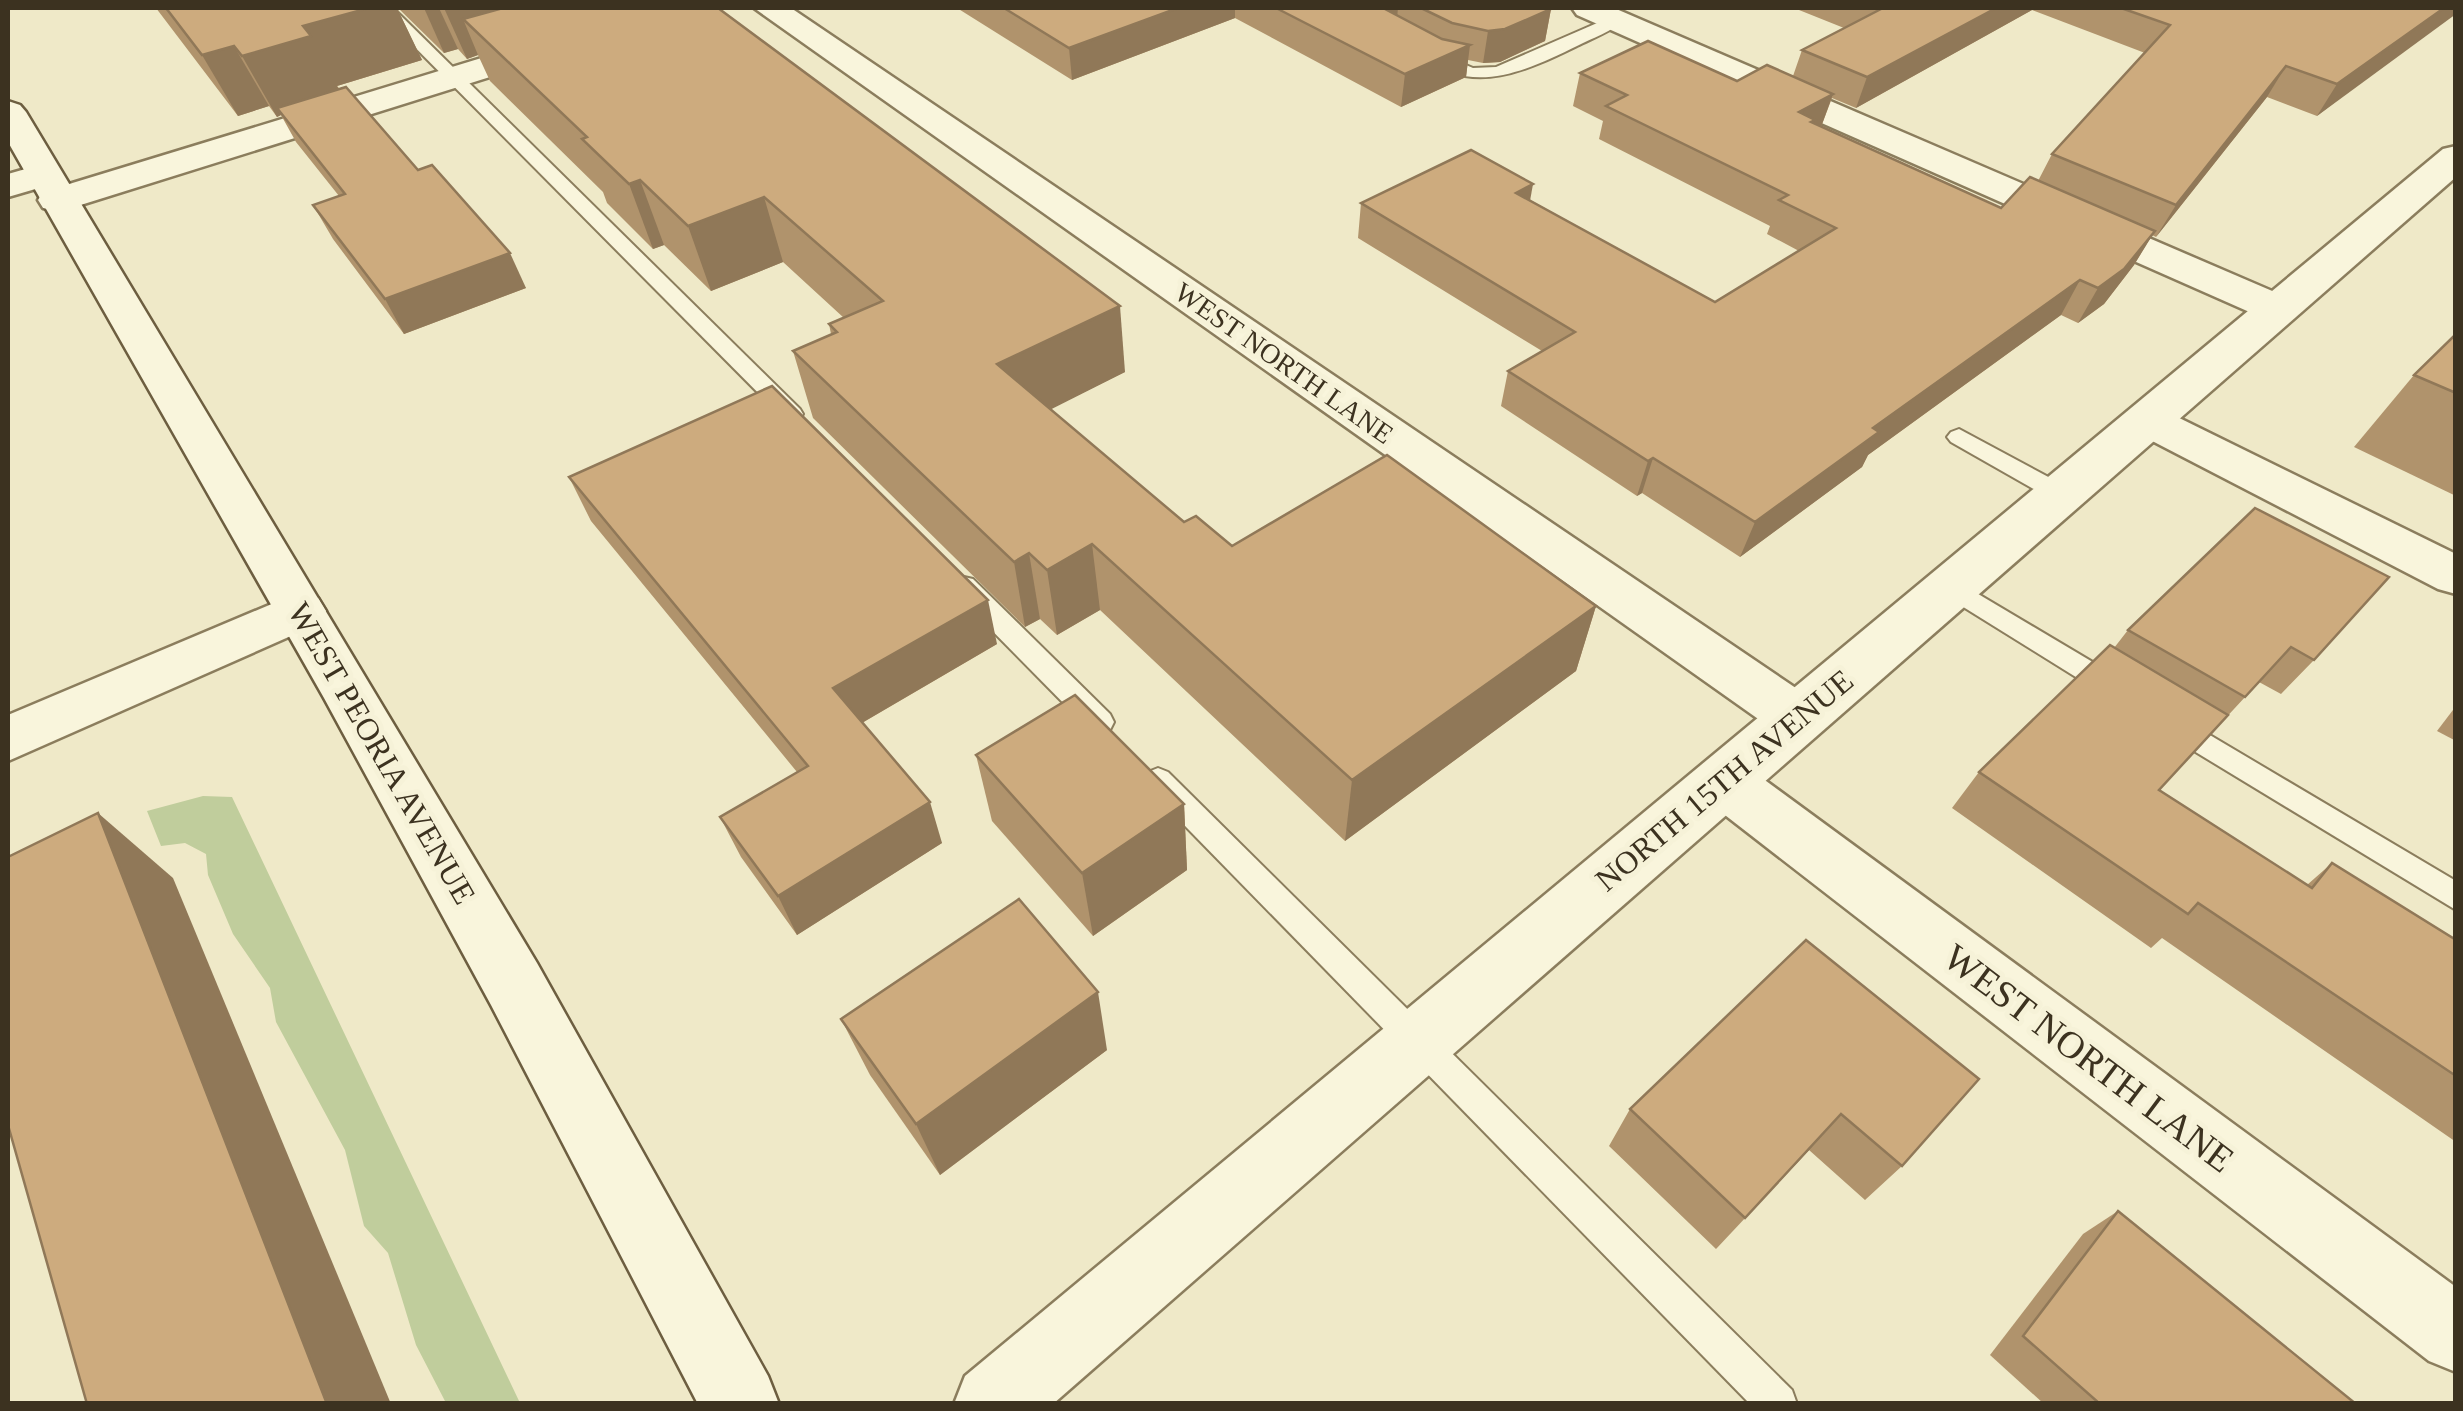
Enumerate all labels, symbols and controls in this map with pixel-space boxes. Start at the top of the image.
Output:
street label: WEST NORTH LANE [1169,276,1399,450]
street label: WEST PEORIA AVENUE [281,596,483,910]
street label: NORTH 15TH AVENUE [1588,662,1860,898]
street label: WEST NORTH LANE [1936,935,2242,1181]

